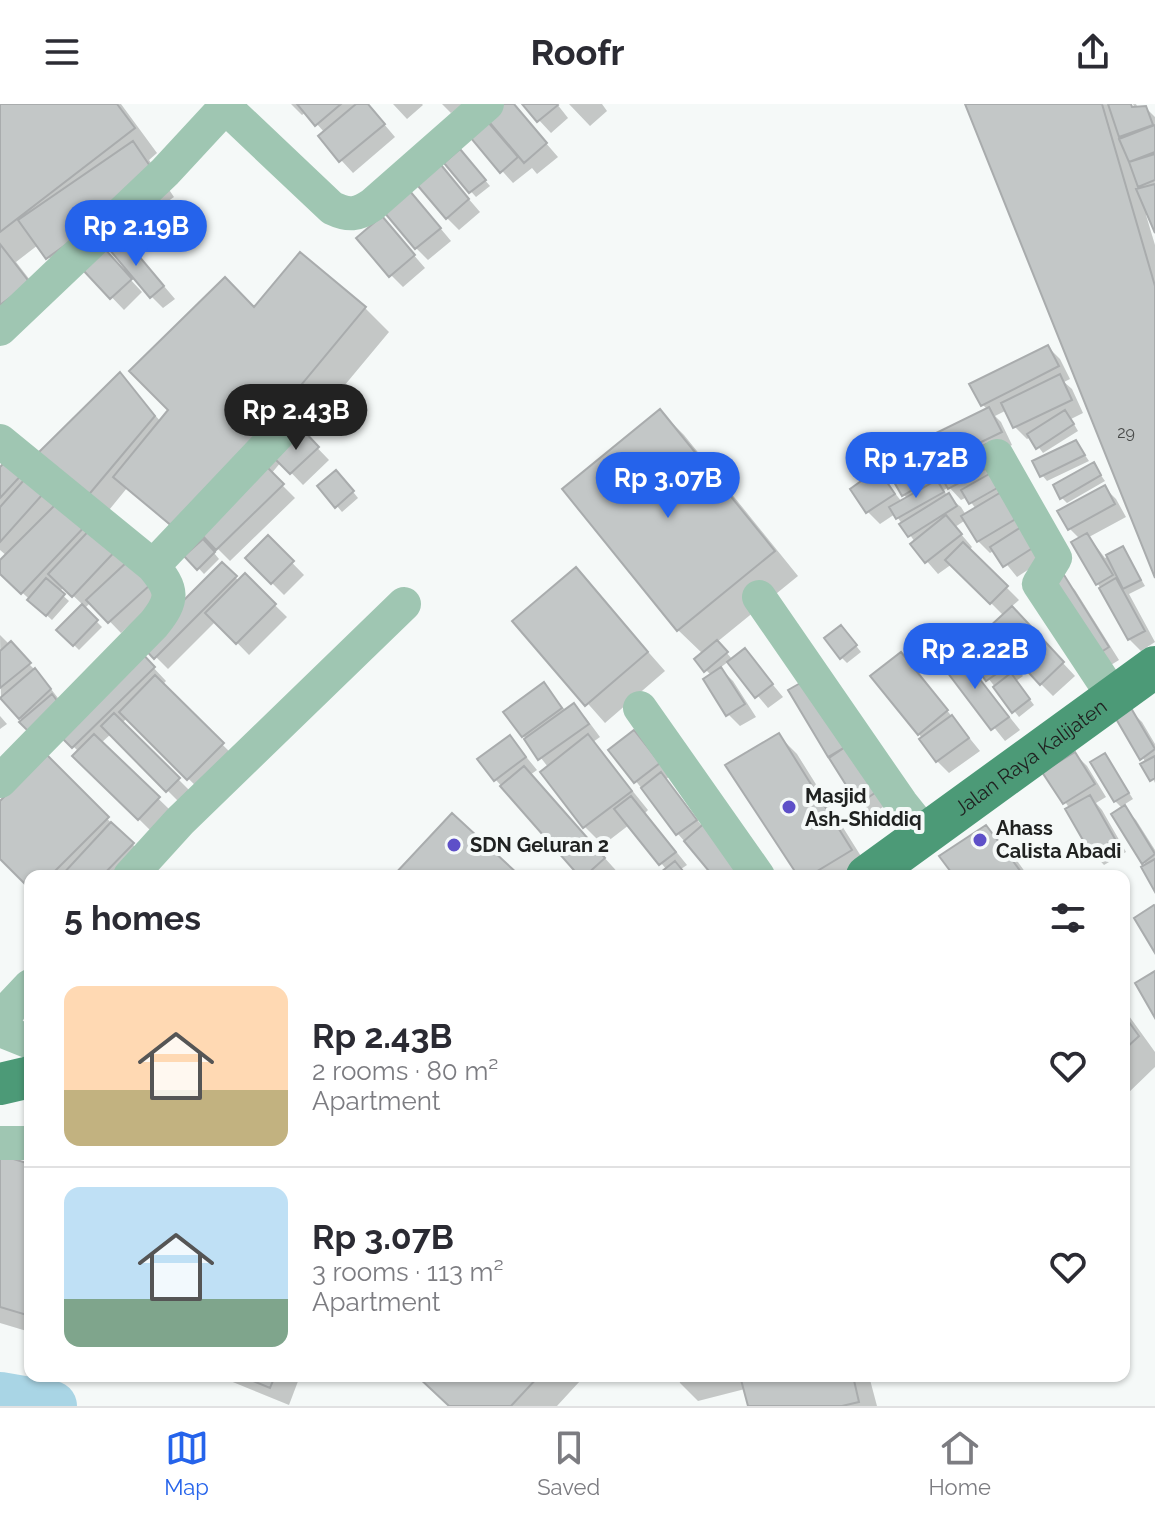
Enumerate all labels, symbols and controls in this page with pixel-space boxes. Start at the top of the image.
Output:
icon: menu [40,30,84,74]
icon: share [1071,30,1115,74]
text: Roofr [530,31,625,73]
pin: Rp 2.19B [53,200,219,268]
text: Rp 2.19B [83,211,189,241]
pin: Rp 2.43B [213,384,379,452]
text: Rp 2.43B [242,395,350,425]
house number: 29 [1117,423,1135,442]
pin: Rp 1.72B [833,432,999,500]
text: Rp 1.72B [864,443,969,473]
pin: Rp 3.07B [585,452,751,520]
text: Rp 3.07B [614,463,722,493]
pin: Rp 2.22B [892,623,1058,691]
text: Rp 2.22B [921,634,1029,664]
street label: Jalan Raya Kalijaten [950,694,1111,821]
place label: Masjid Ash-Shiddiq [805,784,922,831]
marker: Masjid Ash-Shiddiq [780,798,798,816]
place label: Ahass Calista Abadi [996,816,1121,863]
marker: Ahass Calista Abadi [971,831,989,849]
place label: SDN Geluran 2 [470,833,609,857]
marker: SDN Geluran 2 [445,836,463,854]
icon: filters [1046,896,1090,940]
text: 5 homes [64,898,201,938]
text: Rp 2.43B [312,1016,453,1056]
icon: home [128,1018,224,1114]
icon: heart [1046,1044,1090,1088]
text: 2 rooms · 80 m² [312,1056,498,1086]
text: Apartment [312,1086,441,1116]
text: Rp 3.07B [312,1217,454,1257]
icon: home [128,1219,224,1315]
icon: heart [1046,1245,1090,1289]
text: 3 rooms · 113 m² [312,1257,504,1287]
text: Apartment [312,1287,441,1317]
tab: Map [164,1426,209,1500]
tab: Saved [537,1426,600,1500]
tab: Home [929,1426,991,1500]

